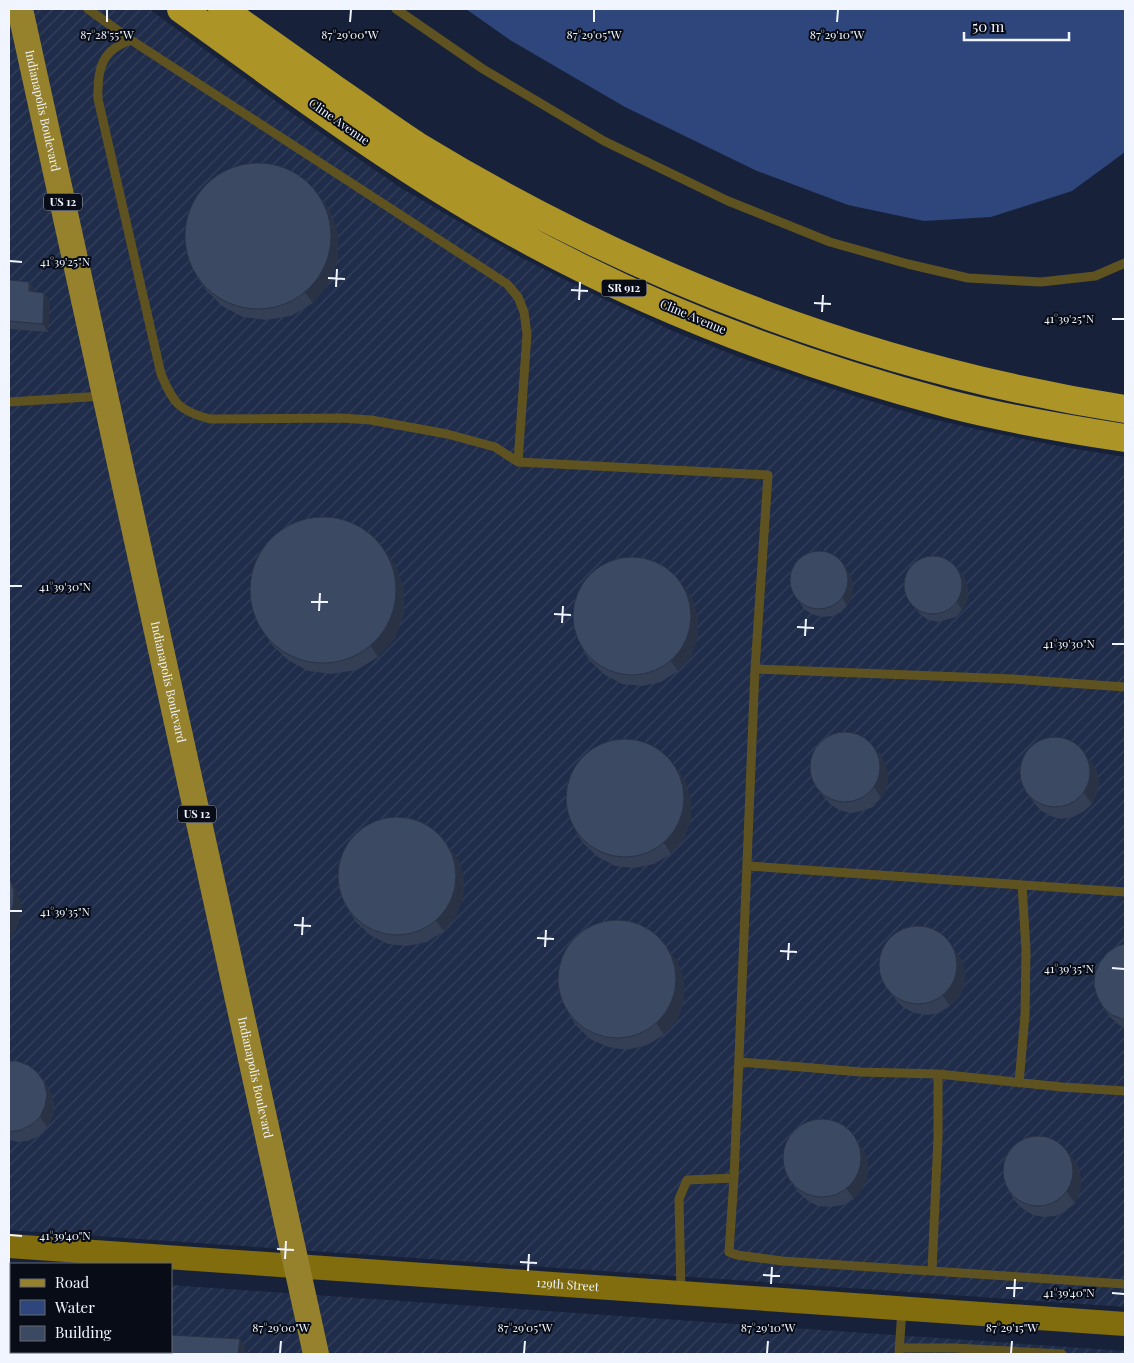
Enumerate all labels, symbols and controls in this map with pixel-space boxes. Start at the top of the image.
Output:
scale bar [964,10,1069,42]
text: 50 m [972,16,1005,36]
text: 87°28'55"W [80,26,134,42]
text: 87°29'00"W [321,26,379,42]
text: 87°29'05"W [566,26,622,42]
text: 87°29'10"W [810,26,864,42]
street label: Indianapolis Boulevard [22,48,64,173]
street label: Cline Avenue [306,94,373,148]
road number: US 12 [44,193,82,210]
text: 41°39'25"N [40,253,91,269]
road number: SR 912 [602,280,646,296]
street label: Cline Avenue [658,295,729,337]
text: 41°39'25"N [1044,310,1095,326]
text: 41°39'30"N [39,578,91,594]
street label: Indianapolis Boulevard [148,619,190,744]
text: 41°39'30"N [1043,635,1095,651]
road number: US 12 [178,806,216,822]
text: 41°39'35"N [40,903,90,919]
text: 41°39'35"N [1044,960,1094,976]
street label: Indianapolis Boulevard [235,1015,277,1139]
text: 41°39'40"N [39,1227,91,1243]
legend [10,1263,172,1353]
text: Road [55,1272,89,1292]
street label: 129th Street [536,1274,600,1294]
text: 41°39'40"N [1043,1284,1095,1300]
text: Water [54,1297,95,1317]
text: 87°29'00"W [252,1319,310,1335]
text: 87°29'05"W [497,1319,553,1335]
text: 87°29'10"W [741,1319,795,1335]
text: 87°29'15"W [986,1319,1038,1335]
text: Building [55,1322,112,1342]

